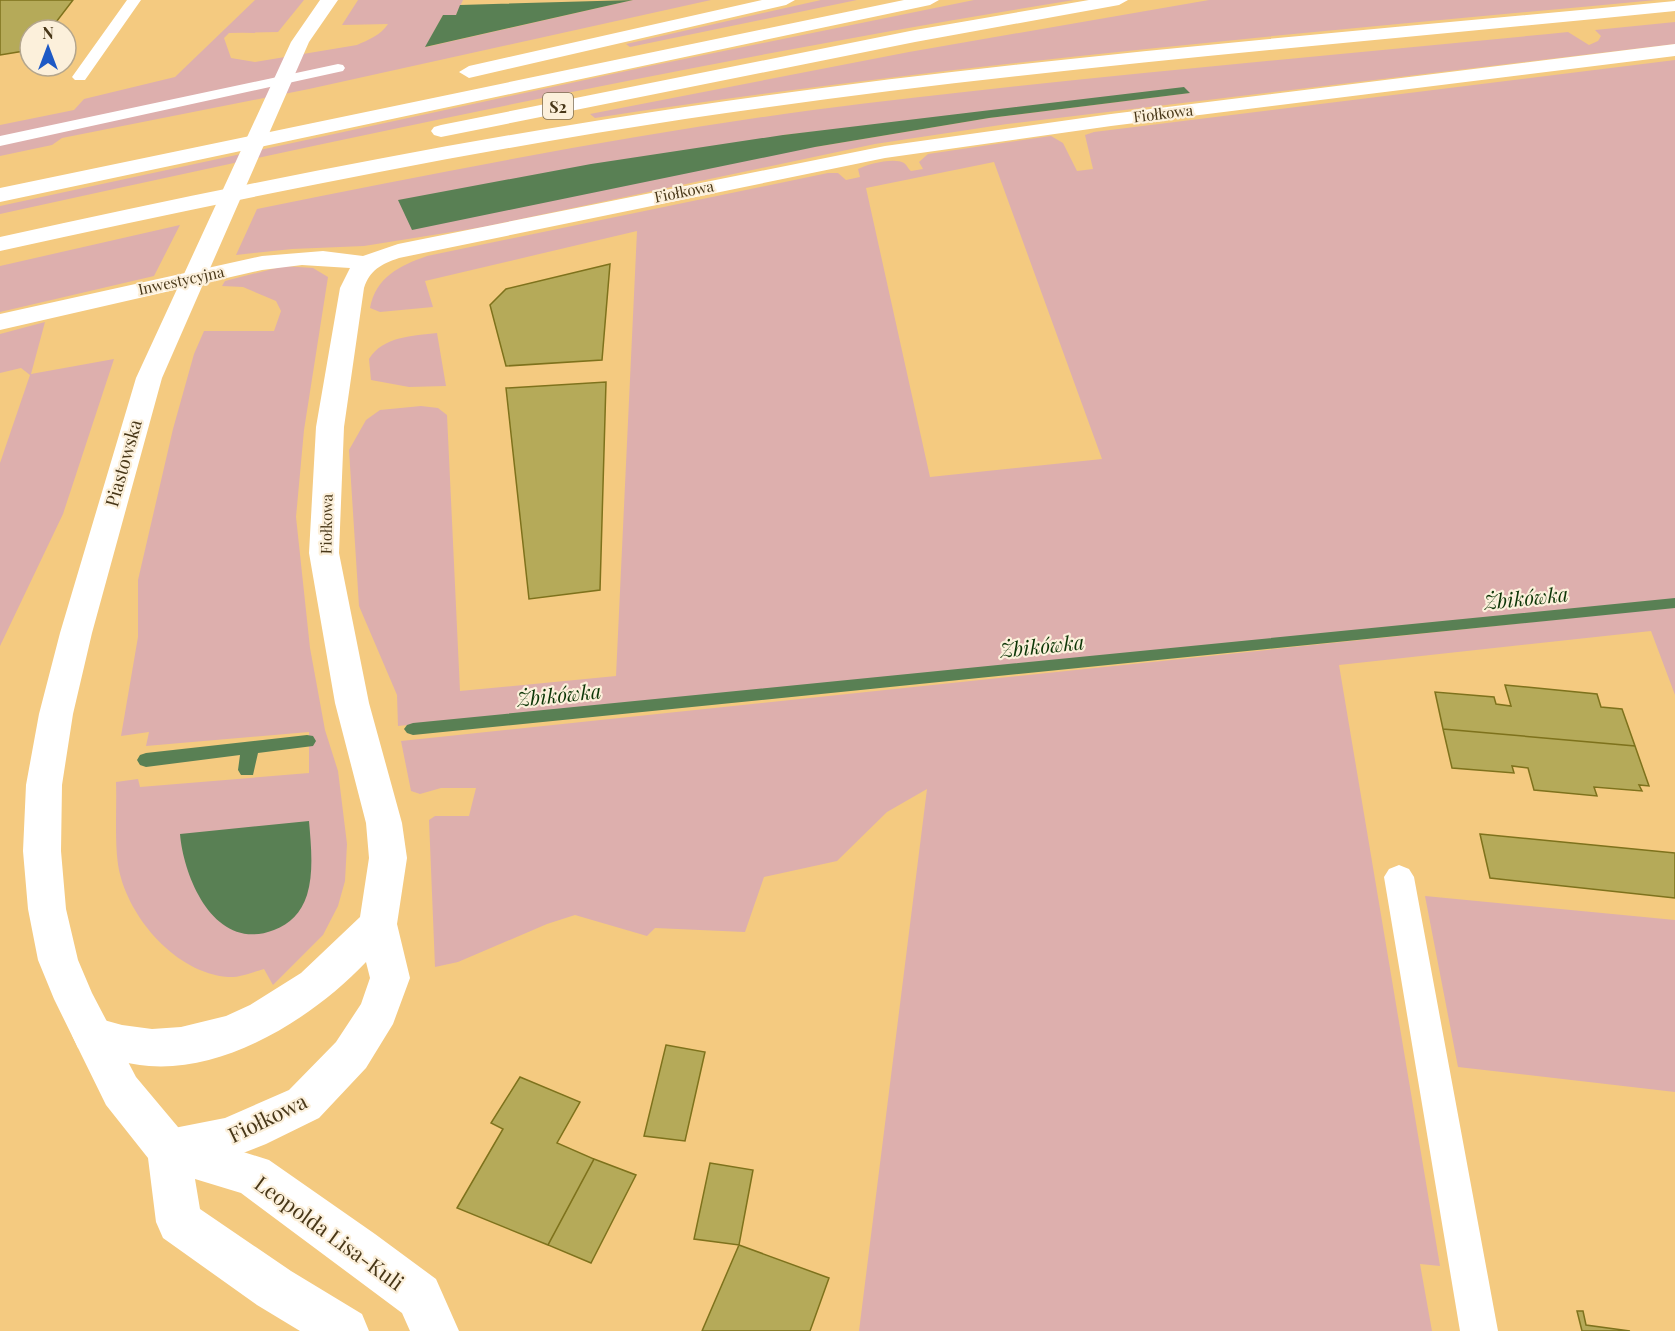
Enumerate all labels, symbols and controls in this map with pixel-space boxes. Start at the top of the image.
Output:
north arrow [18,18,78,78]
text: N [42,22,54,43]
road number: S2 [543,93,573,119]
street label: Fiołkowa [1132,99,1195,127]
street label: Fiołkowa [653,175,716,207]
street label: Inwestycyjna [136,261,226,299]
street label: Piastowska [99,417,147,509]
street label: Fiołkowa [315,493,337,554]
water label: Żbikówka [1482,579,1569,615]
water label: Żbikówka [998,627,1085,663]
water label: Żbikówka [515,676,602,712]
street label: Fiołkowa [223,1086,311,1148]
street label: Leopolda Lisa-Kuli [250,1168,410,1296]

